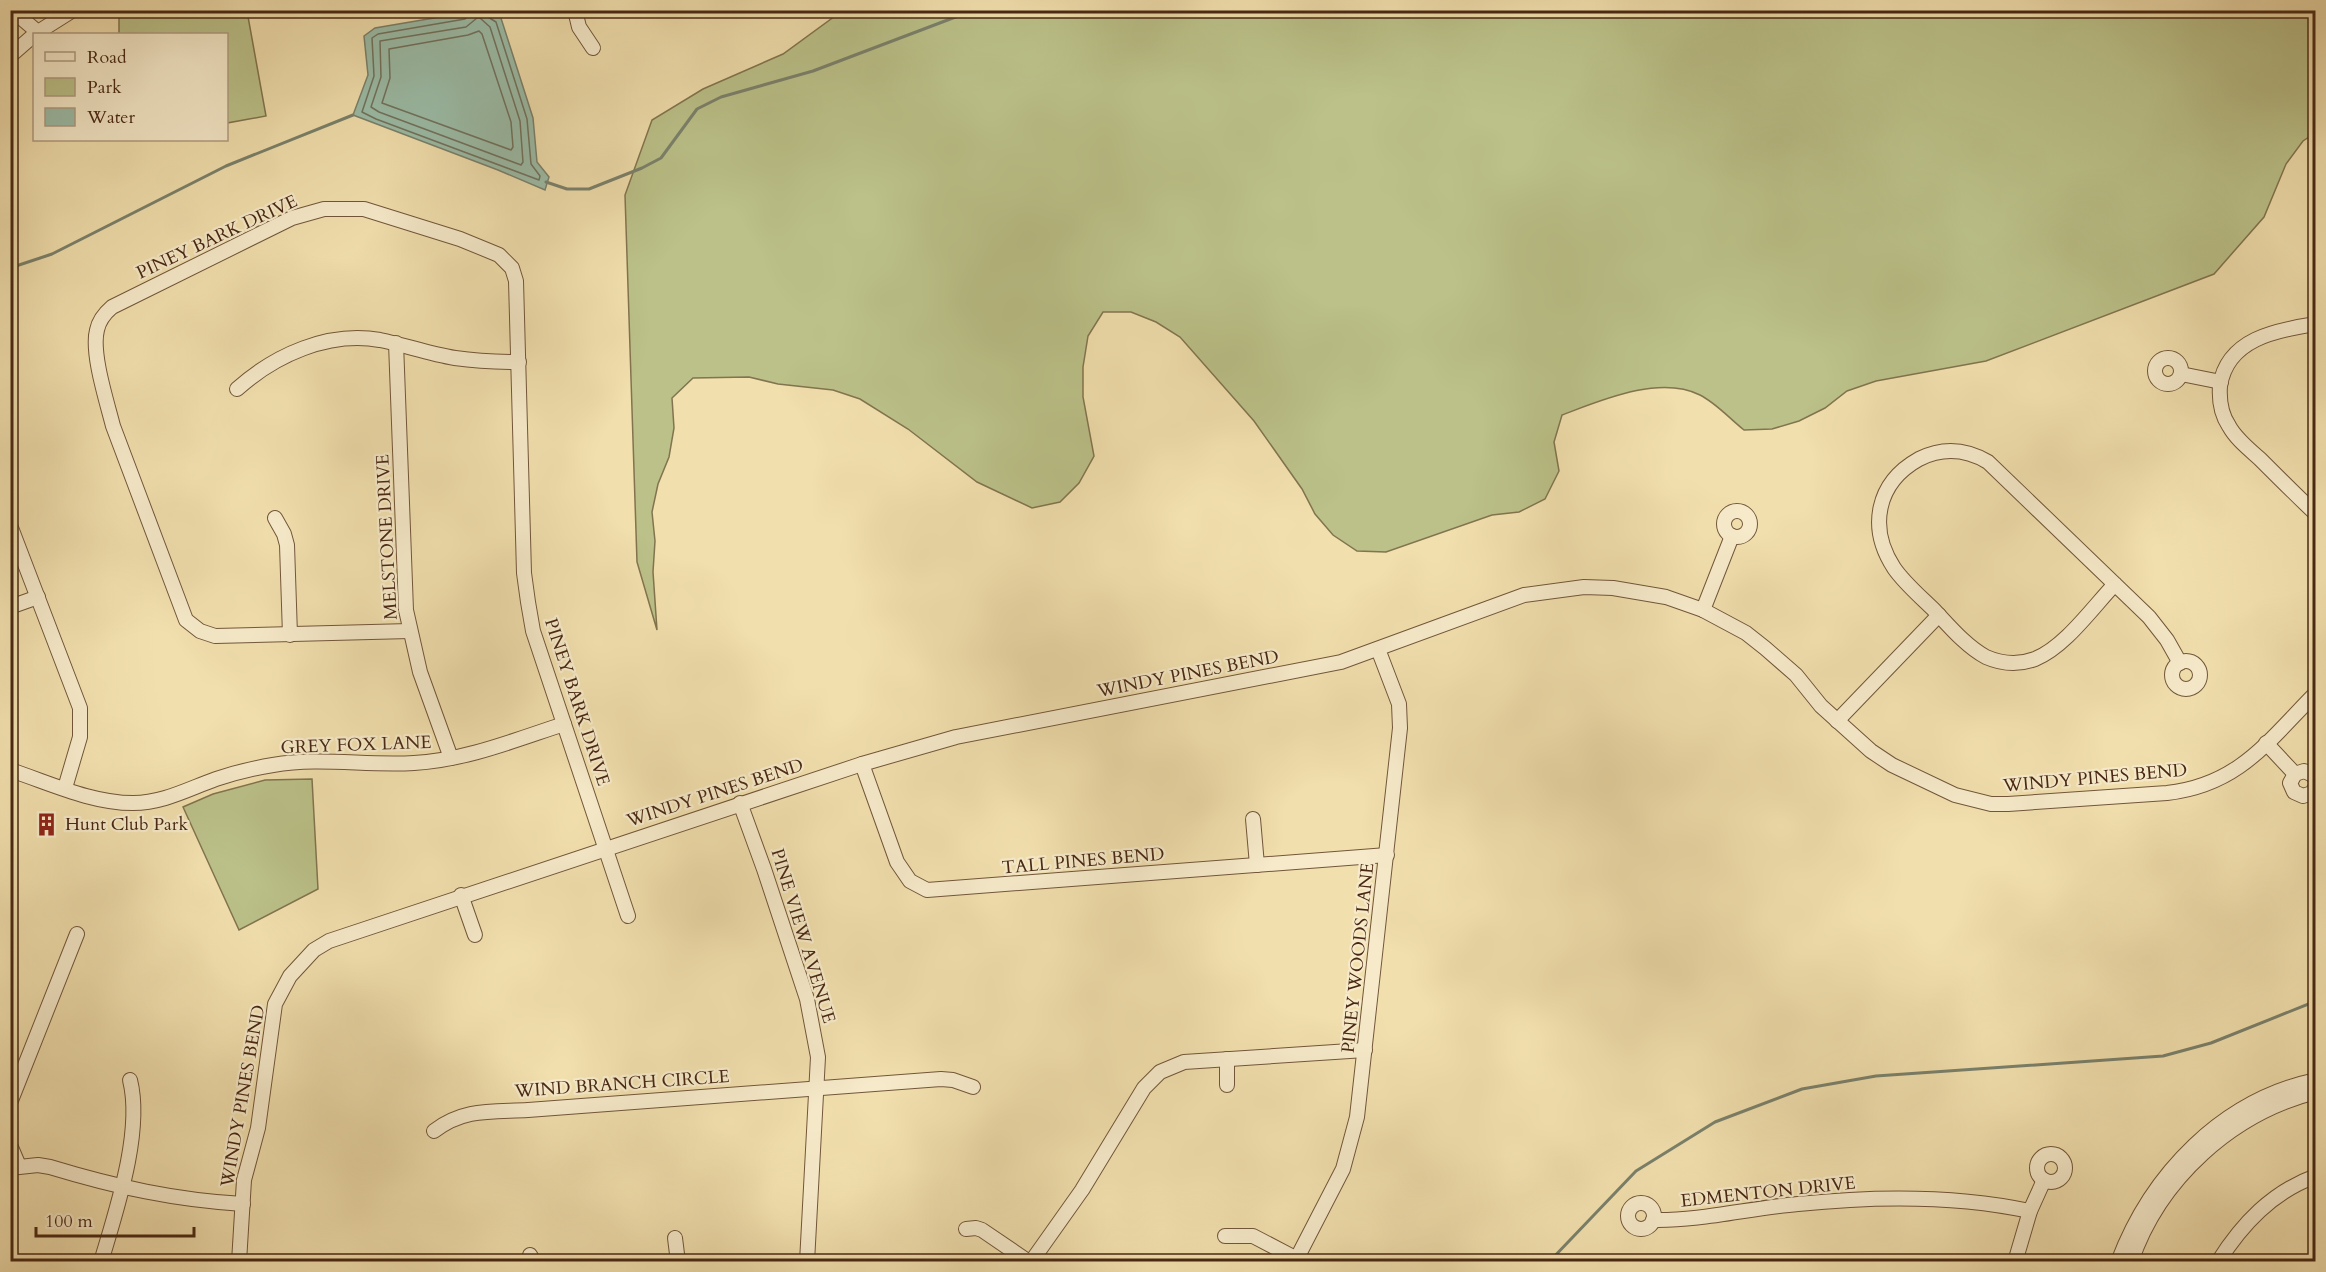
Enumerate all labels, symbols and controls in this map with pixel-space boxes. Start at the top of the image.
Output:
legend [33,33,228,141]
text: Road [87,45,127,70]
text: Park [87,75,122,100]
text: Water [86,105,136,130]
street label: PINEY BARK DRIVE [132,189,302,285]
street label: MELSTONE DRIVE [370,454,404,620]
street label: PINEY BARK DRIVE [538,615,616,789]
street label: WINDY PINES BEND [1094,644,1281,704]
street label: GREY FOX LANE [280,730,432,760]
street label: WINDY PINES BEND [622,753,807,834]
street label: WINDY PINES BEND [2001,757,2188,799]
building icon: Hunt Club Park [34,811,60,837]
place label: Hunt Club Park [65,812,188,837]
street label: TALL PINES BEND [1001,841,1165,881]
street label: PINE VIEW AVENUE [764,846,842,1026]
street label: PINEY WOODS LANE [1336,862,1380,1054]
street label: WINDY PINES BEND [214,1003,271,1190]
street label: WIND BRANCH CIRCLE [513,1064,730,1104]
street label: EDMENTON DRIVE [1679,1170,1857,1214]
scale bar [36,1200,194,1238]
text: 100 m [45,1209,93,1234]

